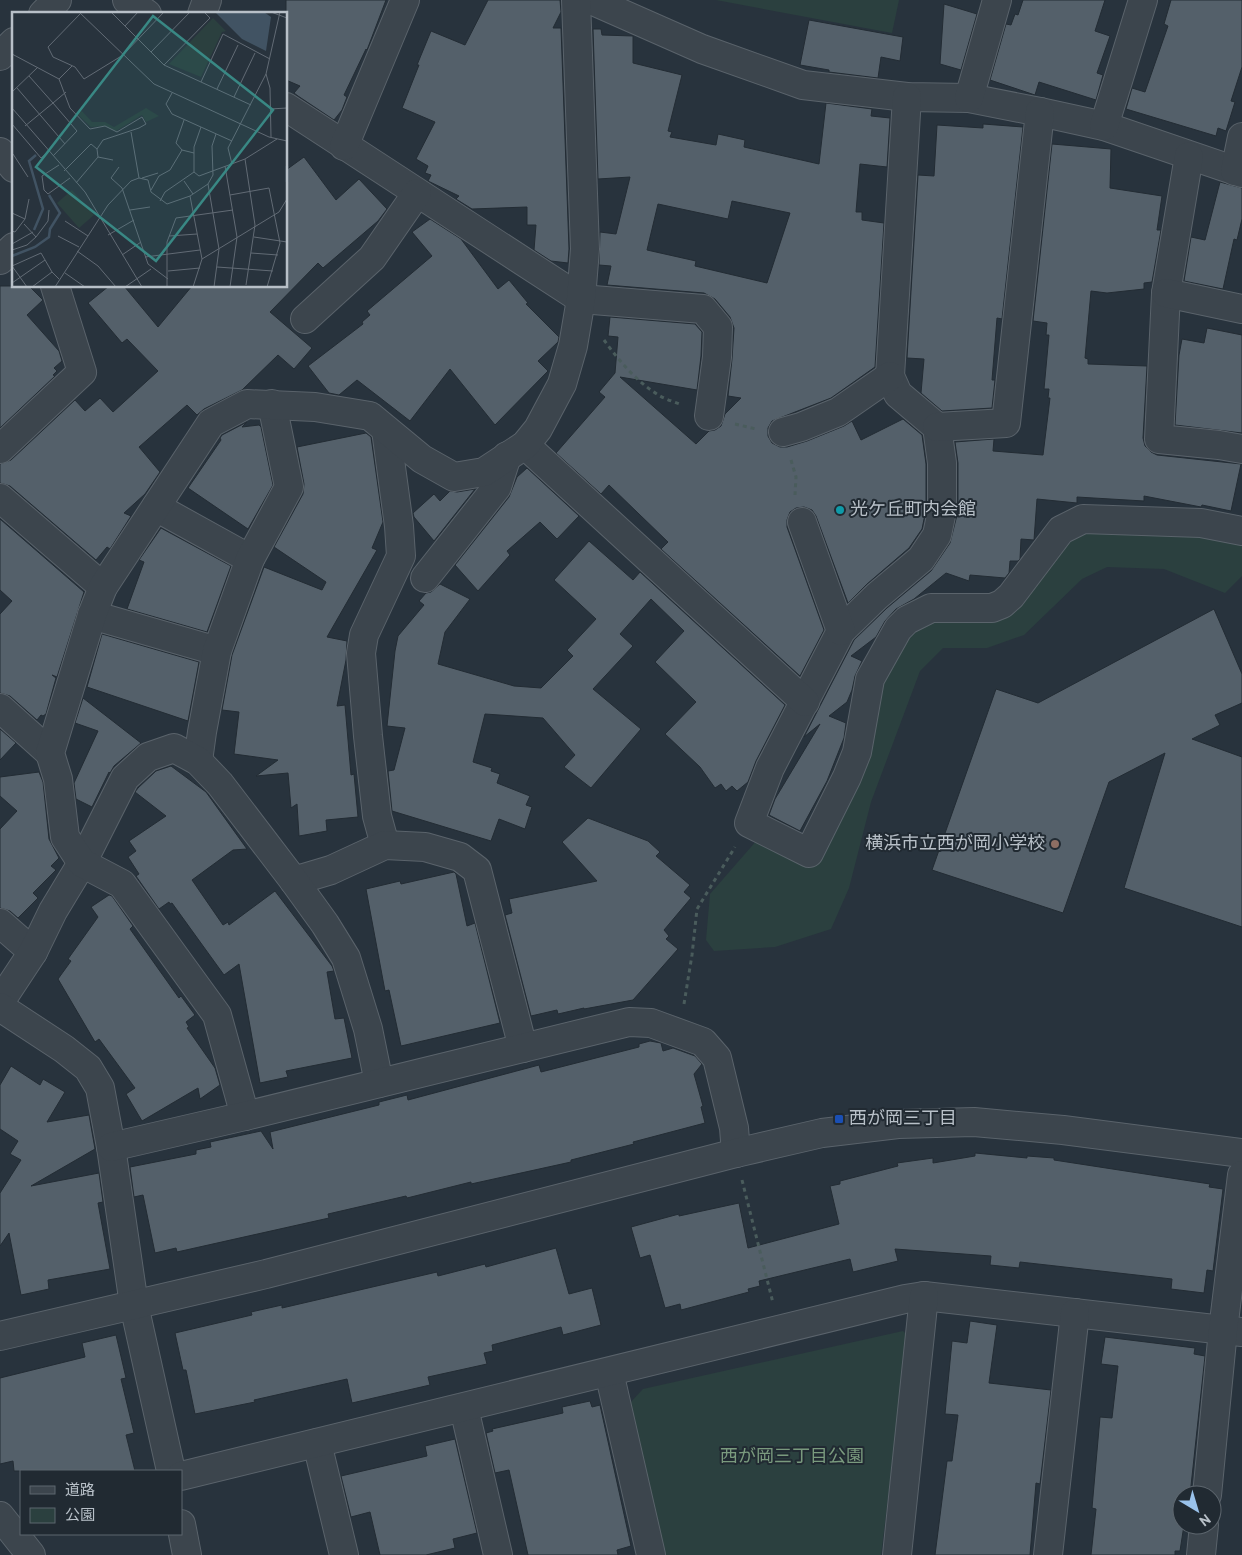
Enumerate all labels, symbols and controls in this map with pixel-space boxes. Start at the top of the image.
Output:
inset map [12,12,288,288]
place label: 光ケ丘町内会館 [850,499,976,522]
marker: 光ケ丘町内会館 [834,504,846,516]
place label: 横浜市立西が岡小学校 [865,833,1045,856]
marker: 横浜市立西が岡小学校 [1049,838,1061,850]
place label: 西が岡三丁目 [849,1108,957,1131]
marker: 西が岡三丁目 [833,1113,845,1125]
park label: 西が岡三丁目公園 [720,1446,864,1469]
legend [20,1470,182,1535]
text: 道路 [65,1482,95,1501]
north arrow [1172,1485,1222,1535]
text: 公園 [65,1507,95,1526]
text: N [1195,1509,1213,1529]

